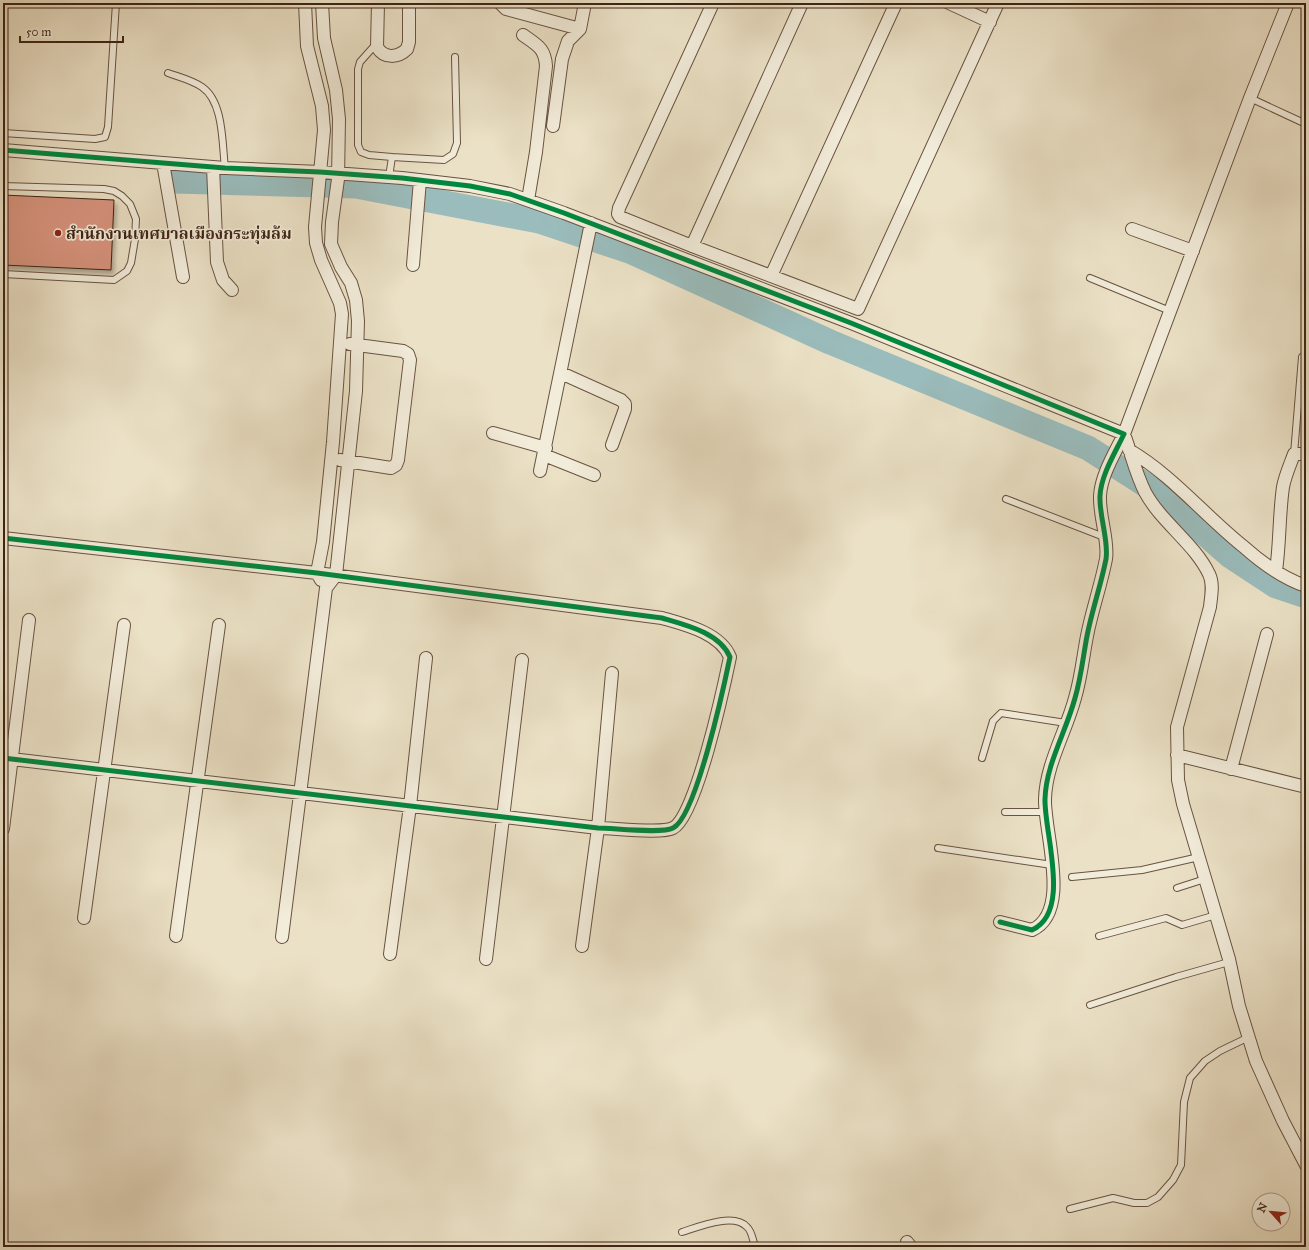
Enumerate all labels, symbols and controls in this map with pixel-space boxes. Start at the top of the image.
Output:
scale bar [20,18,123,44]
text: 50 m [26,25,51,39]
place label: สำนักงานเทศบาลเมืองกระทุ่มล้ม [66,224,292,245]
marker: สำนักงานเทศบาลเมืองกระทุ่มล้ม [53,228,63,238]
north arrow [1251,1192,1291,1232]
text: N [1255,1200,1271,1215]

